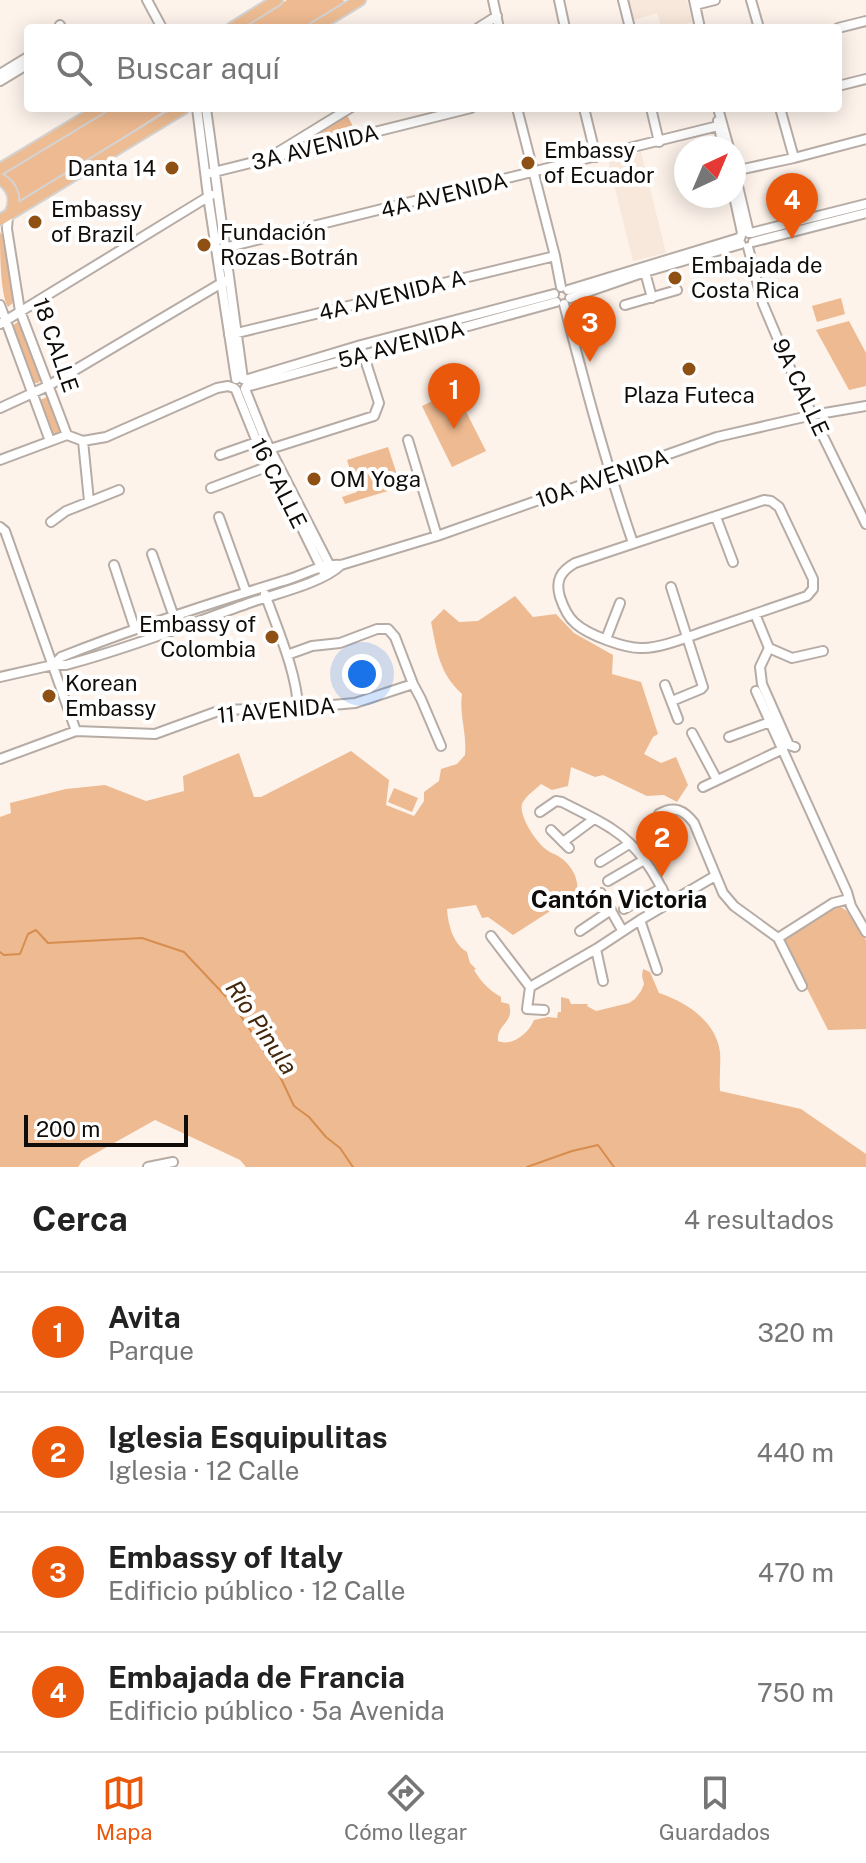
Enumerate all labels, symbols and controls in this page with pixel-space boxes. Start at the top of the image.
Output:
search box [24,24,842,112]
icon: search [52,46,96,90]
text: Buscar aquí [116,50,280,86]
street label: 3A AVENIDA [249,119,381,175]
north arrow [674,136,746,208]
place label: Embassy of Ecuador [544,137,655,188]
marker: Embassy of Ecuador [519,154,537,172]
place label: Danta 14 [68,155,156,181]
marker: Danta 14 [163,159,181,177]
street label: 4A AVENIDA [378,167,510,223]
pin: 4 [766,173,818,239]
place label: Embassy of Brazil [51,196,143,247]
marker: Embassy of Brazil [26,213,44,231]
place label: Fundación Rozas-Botrán [220,219,358,270]
marker: Fundación Rozas-Botrán [195,236,213,254]
place label: Embajada de Costa Rica [691,252,822,303]
street label: 4A AVENIDA A [316,264,468,326]
marker: Embajada de Costa Rica [666,269,684,287]
street label: 18 CALLE [28,294,84,396]
pin: 3 [564,296,616,362]
street label: 5A AVENIDA [335,315,467,373]
street label: 9A CALLE [767,334,835,440]
marker: Plaza Futeca [680,360,698,378]
pin: 1 [428,363,480,429]
place label: Plaza Futeca [623,382,755,408]
street label: 16 CALLE [245,434,313,532]
street label: 10A AVENIDA [532,443,672,513]
place label: OM Yoga [330,466,421,492]
marker: OM Yoga [305,470,323,488]
place label: Embassy of Colombia [139,611,256,662]
marker: Embassy of Colombia [263,628,281,646]
your location [342,654,382,694]
place label: Korean Embassy [65,670,157,721]
marker: Korean Embassy [40,687,58,705]
street label: 11 AVENIDA [216,692,336,728]
pin: 2 [636,811,688,877]
district label: Cantón Victoria [531,885,707,913]
water label: Río Pinula [220,975,304,1079]
scale bar [24,1111,188,1147]
text: 200 m [36,1116,100,1142]
text: Cerca [32,1199,128,1239]
text: 4 resultados [684,1204,834,1235]
text: Avita [108,1299,181,1335]
text: 1 [52,1317,64,1348]
text: 320 m [757,1317,834,1348]
text: Parque [108,1335,194,1366]
text: Iglesia Esquipulitas [108,1419,388,1455]
text: 2 [50,1437,66,1468]
text: 440 m [757,1437,834,1468]
text: Iglesia · 12 Calle [108,1455,300,1486]
text: Embassy of Italy [108,1539,343,1575]
text: 3 [49,1557,67,1588]
text: 470 m [758,1557,834,1588]
text: Edificio público · 12 Calle [108,1575,405,1606]
text: Embajada de Francia [108,1659,405,1695]
text: 4 [49,1677,67,1708]
text: 750 m [757,1677,834,1708]
text: Edificio público · 5a Avenida [108,1695,445,1726]
tab: Mapa [96,1771,152,1845]
tab: Cómo llegar [344,1771,467,1845]
tab: Guardados [659,1771,770,1845]

